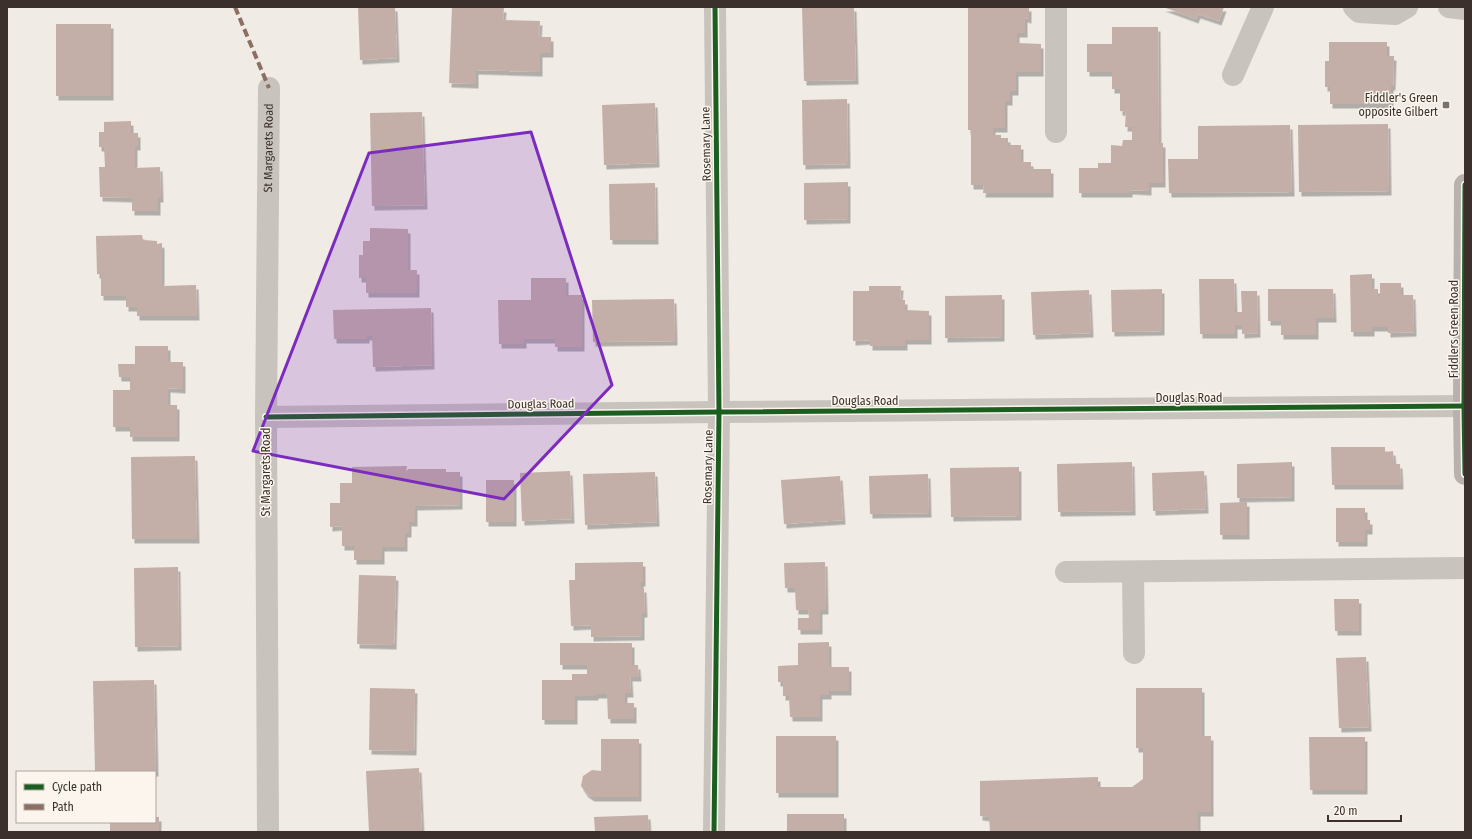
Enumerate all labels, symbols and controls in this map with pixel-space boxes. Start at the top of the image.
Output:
place label: Fiddler's Green opposite Gilbert [1358,91,1438,119]
marker: Fiddler's Green opposite Gilbert [1441,100,1451,110]
street label: St Margarets Road [261,103,276,193]
street label: Rosemary Lane [698,107,714,181]
street label: Fiddlers Green Road [1447,280,1461,378]
street label: Douglas Road [1156,391,1222,405]
street label: Douglas Road [832,394,898,408]
street label: Douglas Road [507,396,575,412]
street label: St Margarets Road [259,428,273,516]
street label: Rosemary Lane [700,430,716,504]
legend [16,771,156,823]
text: Cycle path [52,780,102,794]
scale bar [1328,797,1401,823]
text: Path [52,800,74,814]
text: 20 m [1334,804,1358,818]

